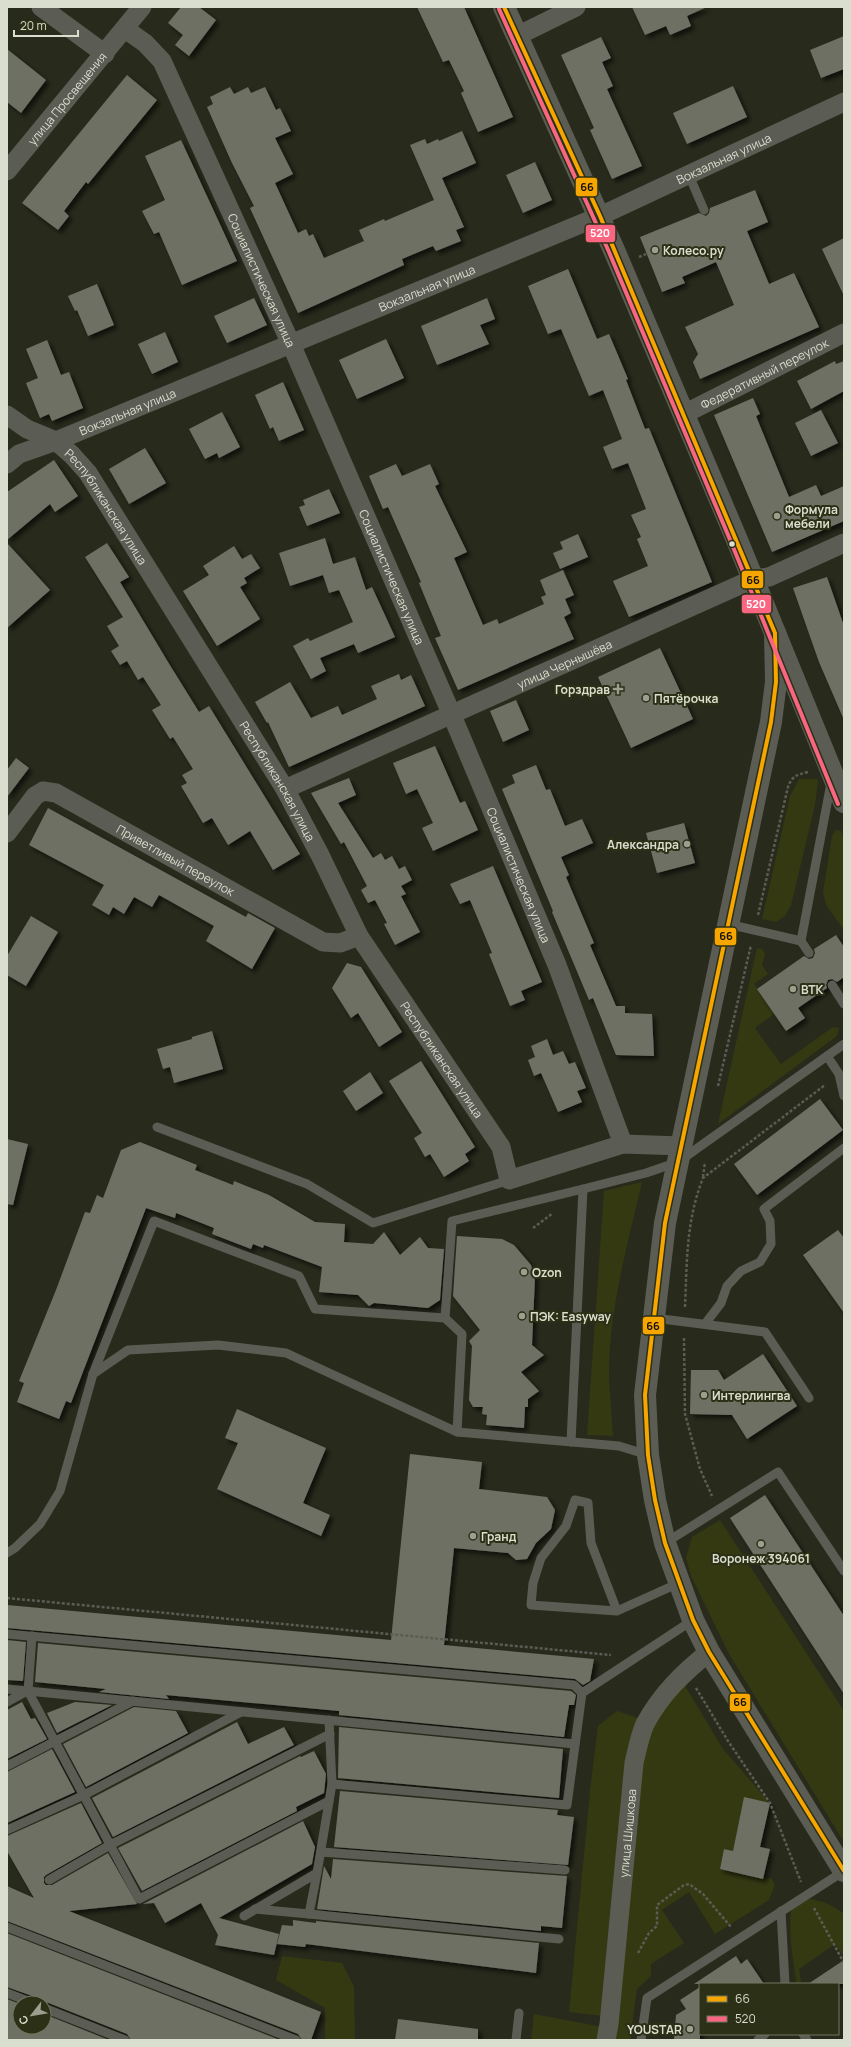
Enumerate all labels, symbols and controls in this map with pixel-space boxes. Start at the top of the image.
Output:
scale bar [14,12,78,38]
text: 20 m [20,17,47,34]
street label: улица Просвещения [23,48,110,149]
street label: Вокзальная улица [673,129,774,188]
line badge: 66 [575,177,598,197]
text: 66 [580,179,594,194]
street label: Социалистическая улица [224,210,300,350]
line badge: 520 [585,224,616,243]
text: 520 [590,225,610,240]
place label: Колесо.ру [663,242,724,259]
marker: Колесо.ру [650,245,660,255]
street label: Вокзальная улица [376,260,478,315]
street label: Федеративный переулок [697,333,832,413]
street label: Вокзальная улица [76,384,178,439]
street label: Республиканская улица [62,444,151,568]
place label: Формула мебели [785,501,838,532]
street label: Социалистическая улица [355,507,429,647]
marker: Формула мебели [772,511,782,521]
unlabelled marker [727,539,737,549]
line badge: 66 [741,570,764,589]
text: 66 [746,572,760,587]
line badge: 520 [741,594,772,614]
text: 520 [746,596,766,611]
street label: улица Чернышёва [514,635,614,692]
place label: Горздрав [555,681,610,698]
marker: Горздрав [613,684,623,694]
place label: Пятёрочка [654,690,718,707]
marker: Пятёрочка [641,693,651,703]
street label: Республиканская улица [236,718,320,844]
street label: Социалистическая улица [483,805,555,945]
street label: Приветливый переулок [113,820,239,900]
place label: Александра [607,836,679,853]
marker: Александра [682,839,692,849]
line badge: 66 [714,927,737,946]
text: 66 [719,928,733,943]
place label: ВТК [801,981,824,998]
marker: ВТК [788,984,798,994]
street label: Республиканская улица [397,998,487,1121]
place label: Ozon [532,1264,562,1281]
marker: Ozon [519,1267,529,1277]
place label: ПЭК: Easyway [530,1308,611,1325]
marker: ПЭК: Easyway [517,1311,527,1321]
line badge: 66 [642,1316,665,1335]
text: 66 [646,1318,660,1333]
place label: Интерлингва [712,1387,791,1404]
marker: Интерлингва [699,1390,709,1400]
place label: Гранд [481,1528,517,1545]
marker: Гранд [468,1531,478,1541]
marker: Воронеж 394061 [756,1539,766,1549]
place label: Воронеж 394061 [712,1550,810,1567]
line badge: 66 [729,1693,751,1712]
text: 66 [733,1694,747,1709]
street label: улица Шишкова [615,1788,640,1878]
legend [699,1983,839,2035]
text: 66 [735,1990,750,2007]
north arrow [12,1995,52,2035]
text: 520 [735,2010,756,2027]
text: С [14,2013,32,2028]
place label: YOUSTAR [627,2021,682,2038]
marker: YOUSTAR [685,2024,695,2034]

